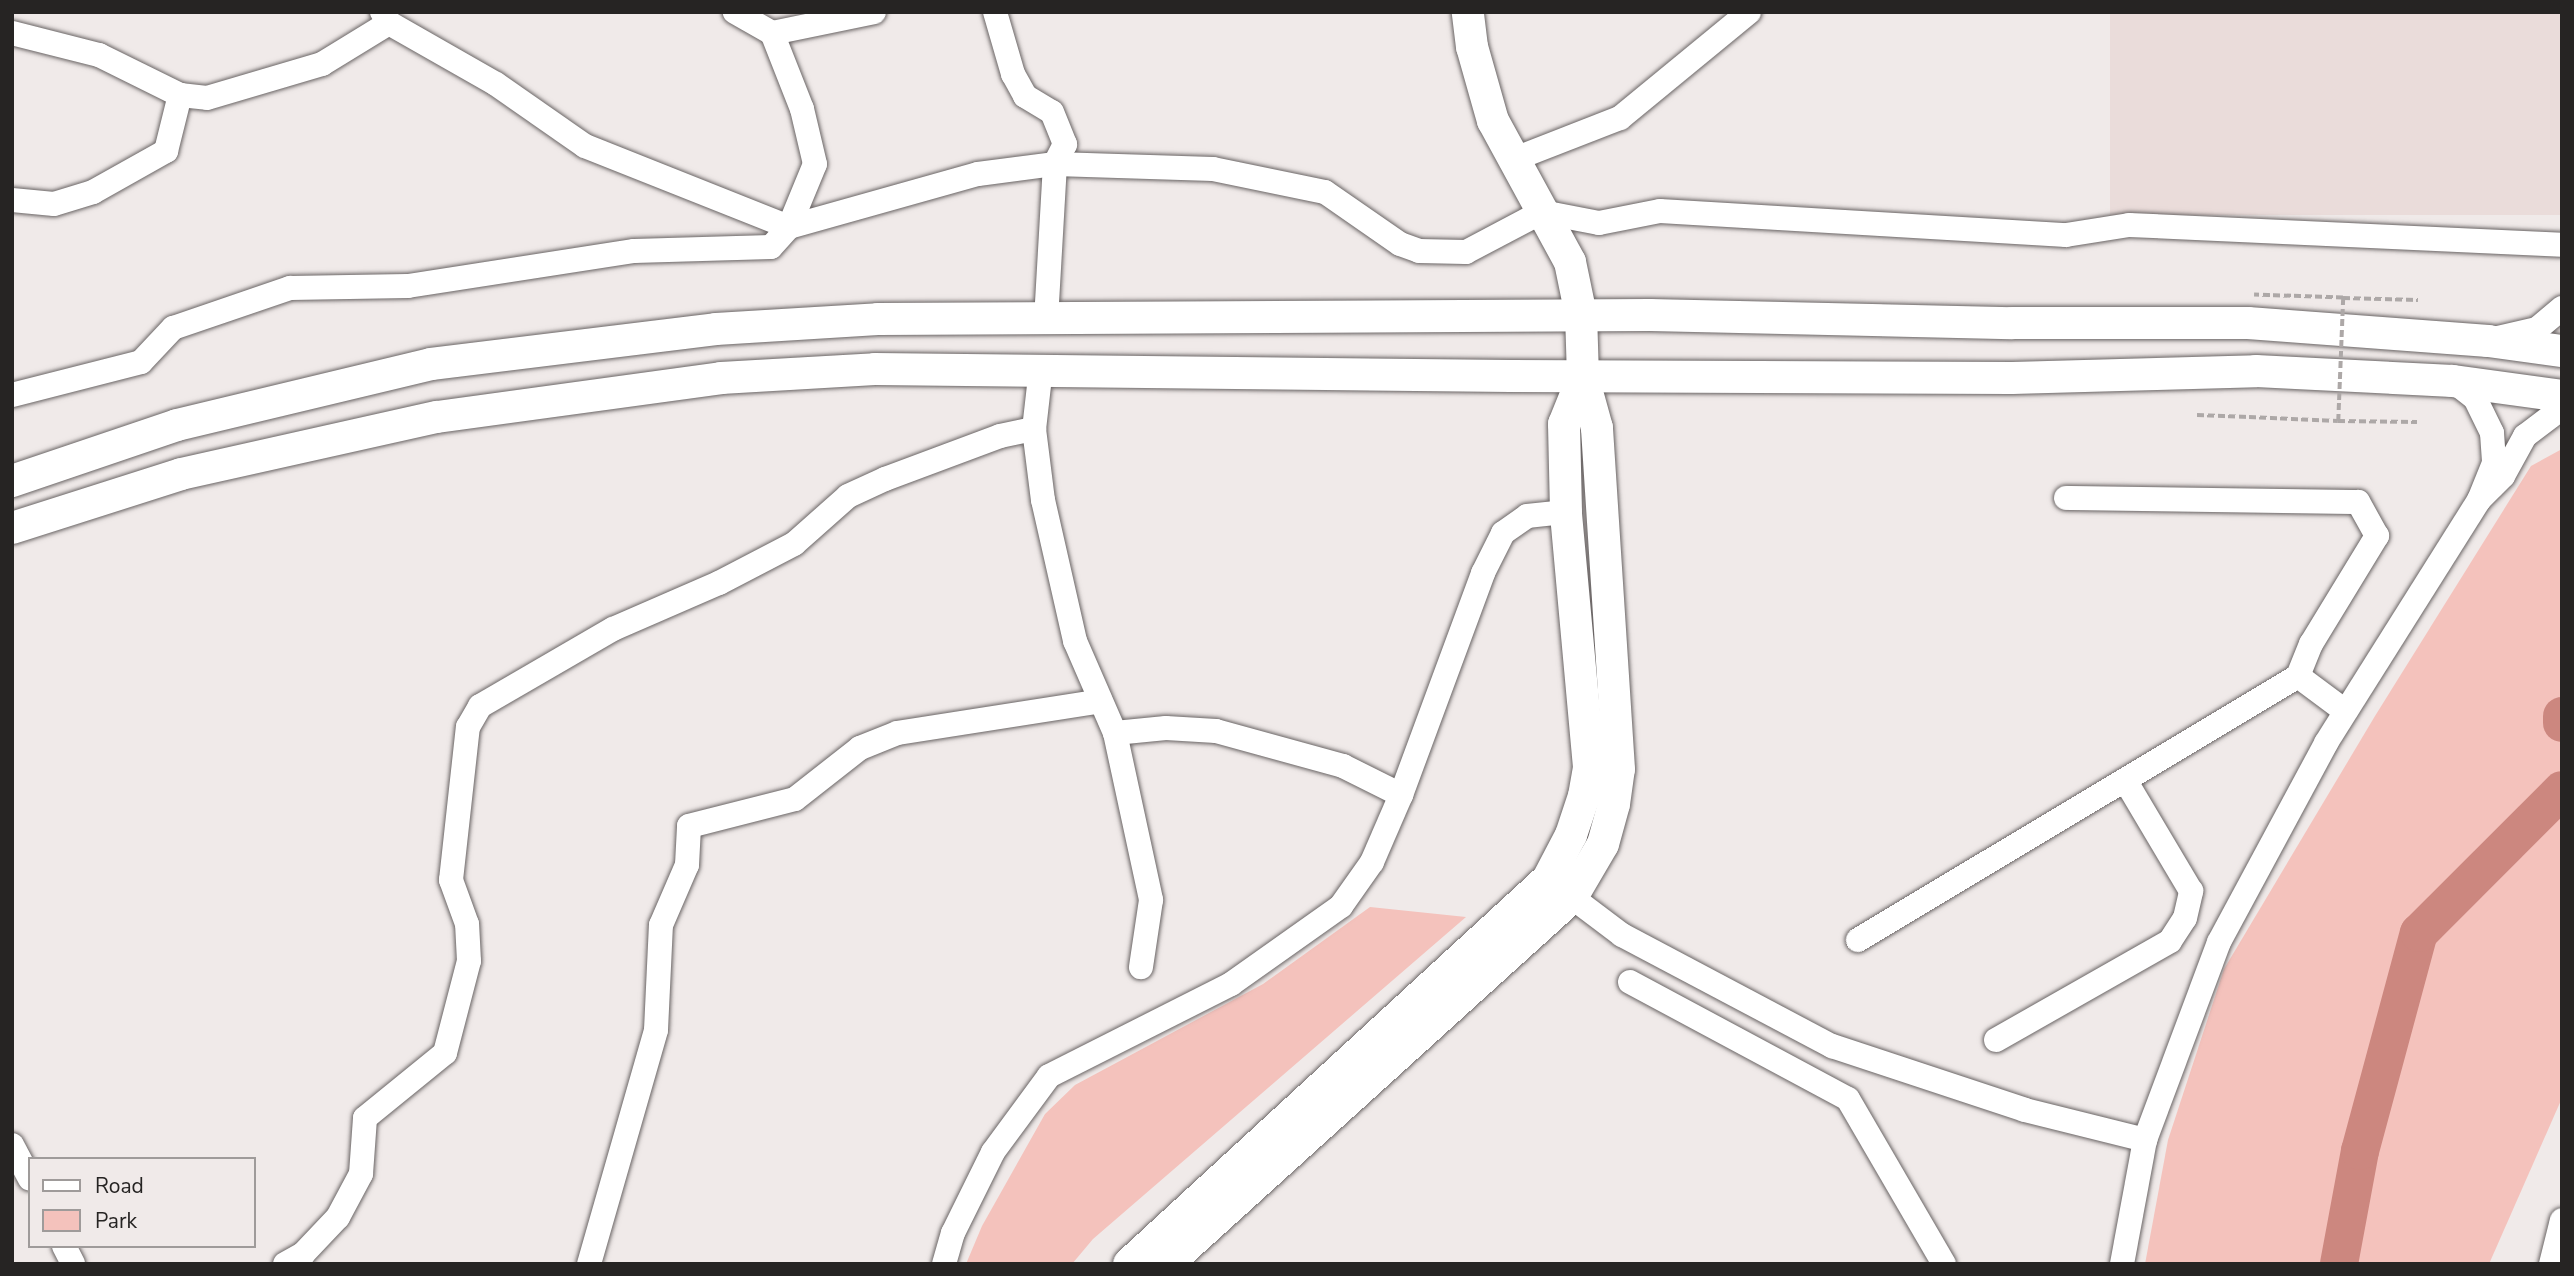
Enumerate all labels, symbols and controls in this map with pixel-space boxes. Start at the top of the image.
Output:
legend [28,1157,256,1248]
text: Road [95,1172,144,1200]
text: Park [95,1207,137,1235]

